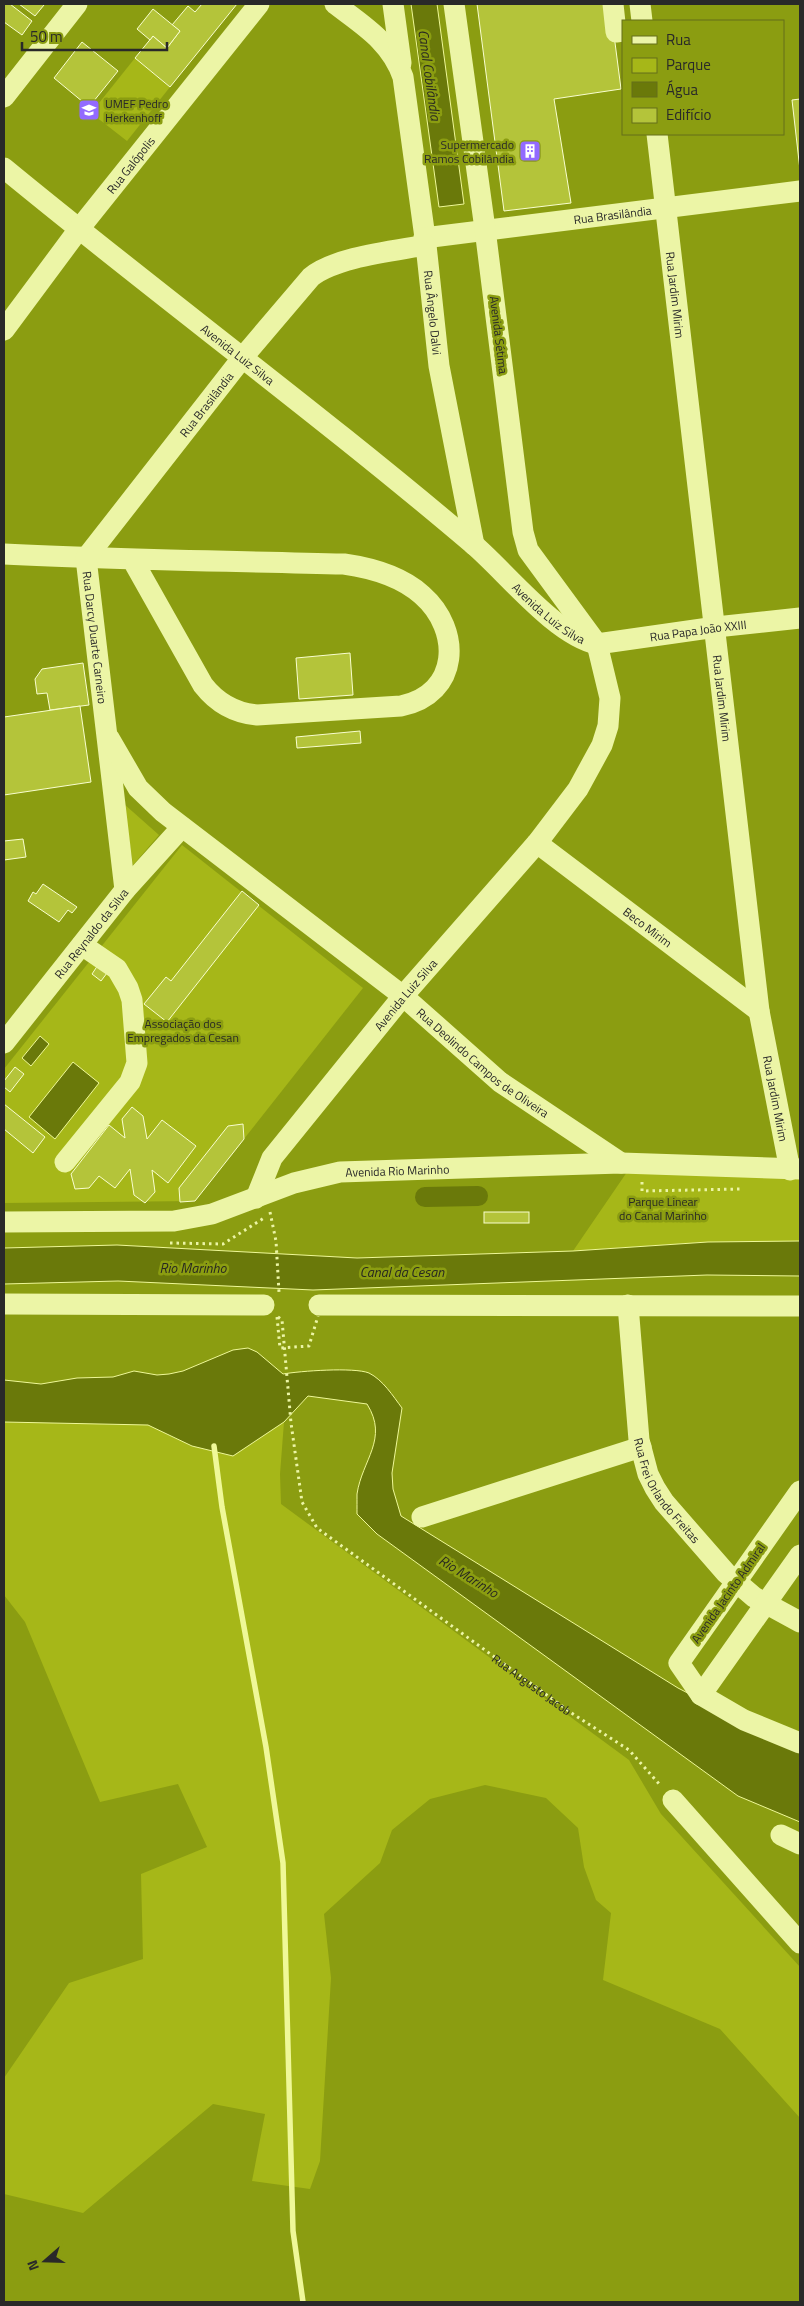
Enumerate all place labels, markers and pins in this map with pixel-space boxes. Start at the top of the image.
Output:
place label: UMEF Pedro Herkenhoff [105,94,168,127]
school or university icon: UMEF Pedro Herkenhoff [77,98,101,122]
place label: Supermercado Ramos Cobilândia [424,135,514,168]
building icon: Supermercado Ramos Cobilândia [518,139,542,163]

